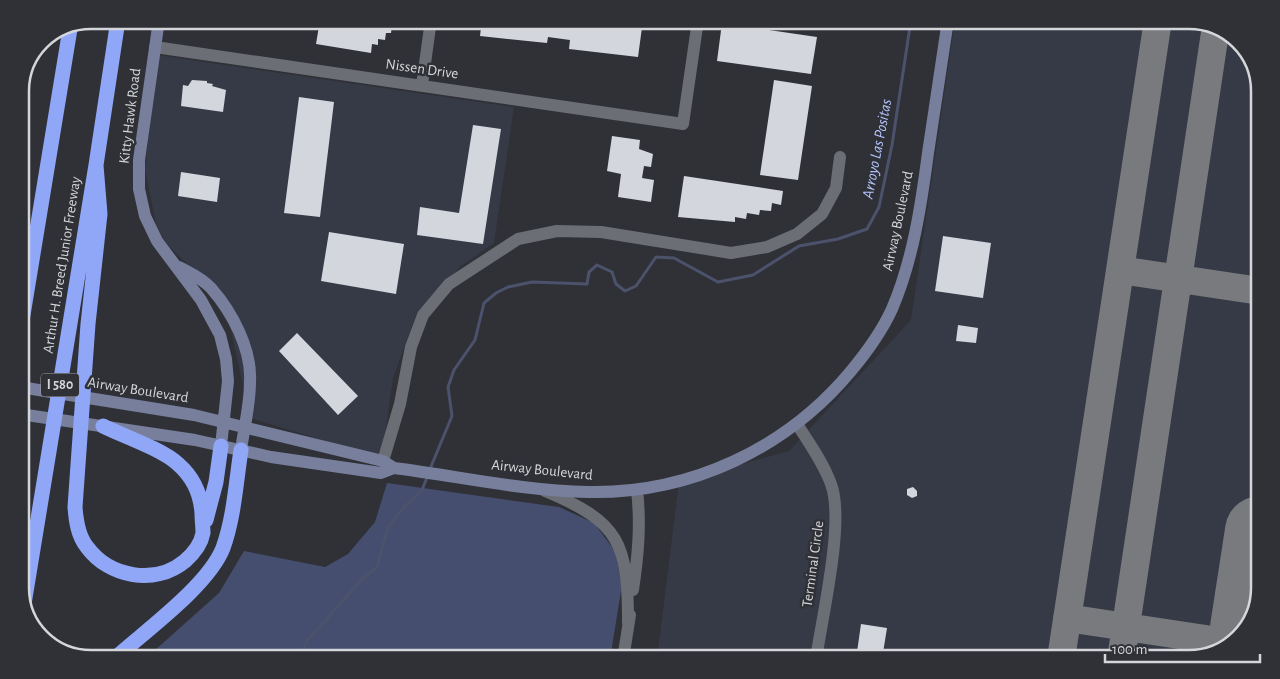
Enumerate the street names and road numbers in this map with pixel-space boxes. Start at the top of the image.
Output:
street label: Nissen Drive [385,56,459,82]
street label: Kitty Hawk Road [117,67,143,165]
street label: Airway Boulevard [880,169,916,272]
street label: Arthur H. Breed Junior Freeway [41,175,83,354]
road number: I 580 [41,374,79,396]
street label: Airway Boulevard [87,375,190,405]
street label: Airway Boulevard [491,457,594,483]
street label: Terminal Circle [800,520,827,608]

